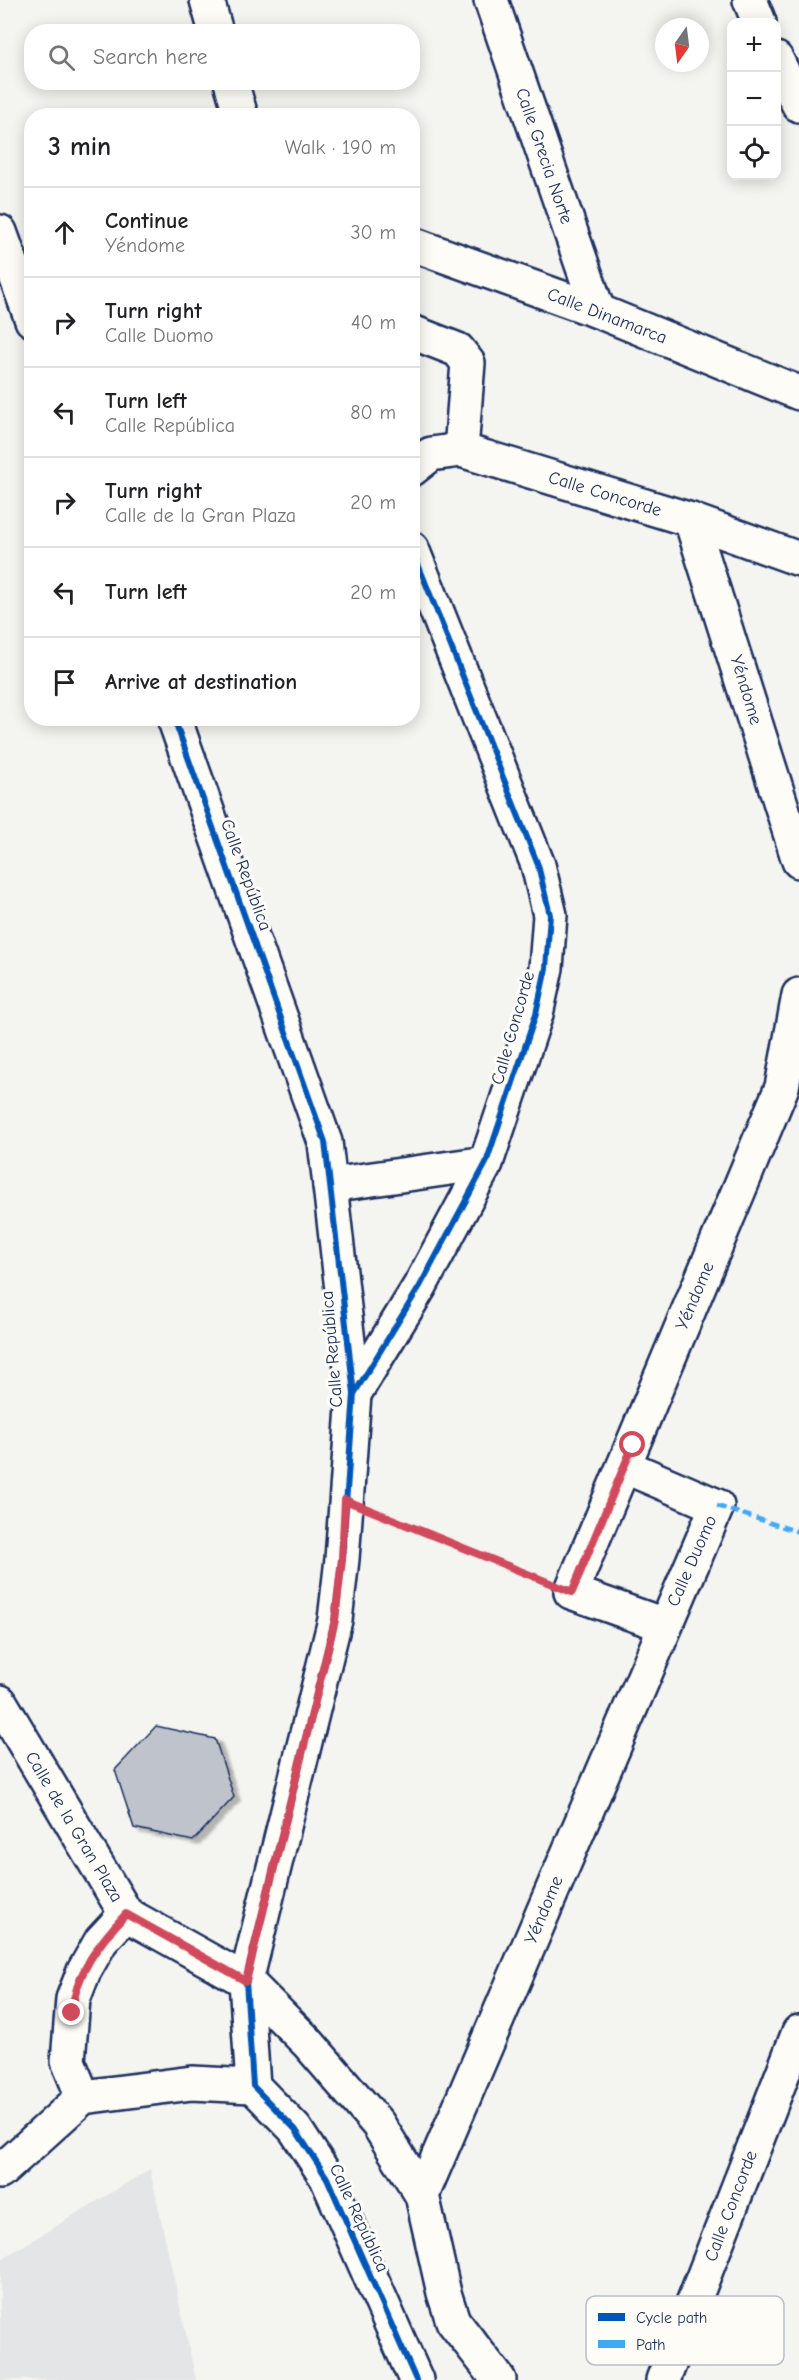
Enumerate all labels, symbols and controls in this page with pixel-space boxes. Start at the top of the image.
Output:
north arrow [655,18,709,72]
map controls [727,18,781,180]
button: + [727,18,781,72]
search box [24,24,420,90]
icon: search [45,41,78,74]
text: Search here [93,44,208,70]
button: − [727,72,781,126]
street label: Calle Grecia Norte [511,85,577,227]
button: locate [727,126,781,180]
text: 3 min [48,132,111,162]
text: Walk · 190 m [285,136,396,159]
text: Continue [105,208,188,234]
icon: ahead [48,216,81,249]
text: 30 m [350,221,396,244]
text: Yéndome [105,234,185,257]
street label: Calle Dinamarca [544,284,670,348]
text: Turn right [105,298,202,324]
icon: right [48,306,81,339]
text: 40 m [351,311,396,334]
text: Calle Duomo [105,324,214,347]
text: Turn left [105,388,187,414]
icon: left [48,396,81,429]
text: 80 m [350,401,396,424]
text: Calle República [105,414,235,437]
street label: Calle Concorde [546,467,664,521]
text: Turn right [105,478,202,504]
icon: right [48,486,81,519]
text: 20 m [350,491,396,514]
text: Calle de la Gran Plaza [105,504,296,527]
icon: left [48,576,81,609]
text: Turn left [105,579,187,605]
text: 20 m [350,581,396,604]
street label: Yéndome [725,653,767,727]
icon: arrive [48,666,81,699]
text: Arrive at destination [105,669,297,695]
street label: Calle República [216,816,276,934]
street label: Calle Concorde [487,969,539,1087]
street label: Yéndome [671,1259,719,1333]
street label: Calle República [316,1290,348,1408]
route start [619,1431,645,1457]
street label: Calle Duomo [663,1512,721,1610]
street label: Calle de la Gran Plaza [21,1748,127,1906]
street label: Yéndome [520,1873,568,1947]
route end [58,1999,84,2025]
street label: Calle Concorde [700,2148,762,2264]
street label: Calle República [325,2160,393,2276]
legend [586,2296,784,2365]
text: Cycle path [636,2309,707,2327]
text: Path [636,2336,666,2354]

